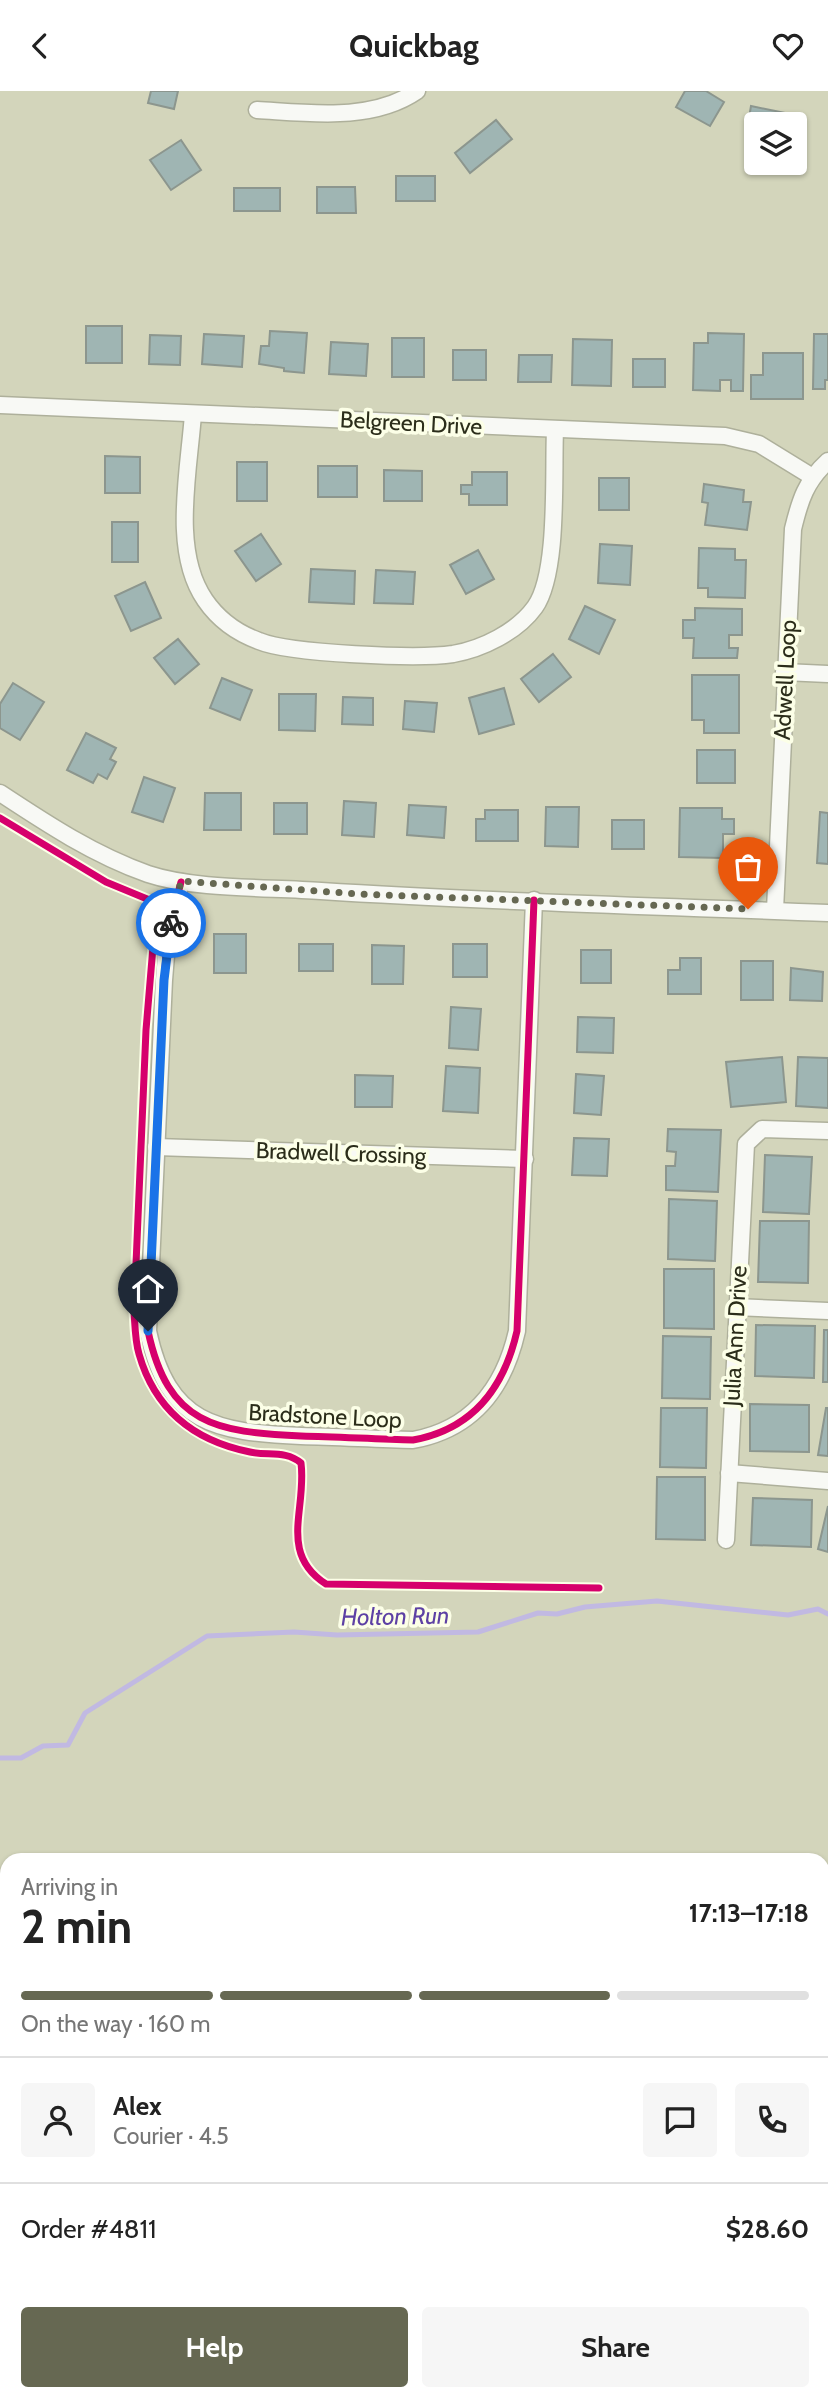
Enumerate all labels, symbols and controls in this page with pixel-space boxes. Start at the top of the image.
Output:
text: Quickbag [349,26,479,65]
icon: back [21,27,59,65]
icon: heart [769,27,807,65]
map controls [744,112,807,175]
button: layers [744,112,807,175]
street label: Belgreen Drive [339,405,483,441]
street label: Adwell Loop [768,619,802,741]
pin [718,837,778,909]
icon: bag [729,848,767,886]
courier [136,888,206,958]
icon: bike [152,904,190,942]
street label: Bradwell Crossing [255,1136,427,1170]
pin [118,1259,178,1331]
street label: Julia Ann Drive [717,1265,753,1408]
icon: home [129,1270,167,1308]
street label: Bradstone Loop [248,1398,403,1434]
water label: Holton Run [341,1601,449,1631]
text: Arriving in [21,1873,118,1901]
text: 17:13–17:18 [689,1897,809,1929]
text: 2 min [21,1899,132,1955]
text: On the way · 160 m [21,2010,210,2038]
button: person [21,2083,95,2157]
button: chat [643,2083,717,2157]
button: phone [735,2083,809,2157]
text: Alex [113,2090,162,2122]
text: Courier · 4.5 [113,2122,229,2150]
text: Order #4811 [21,2213,157,2245]
text: $28.60 [726,2213,809,2245]
button: Help [21,2307,408,2387]
button: Share [422,2307,809,2387]

